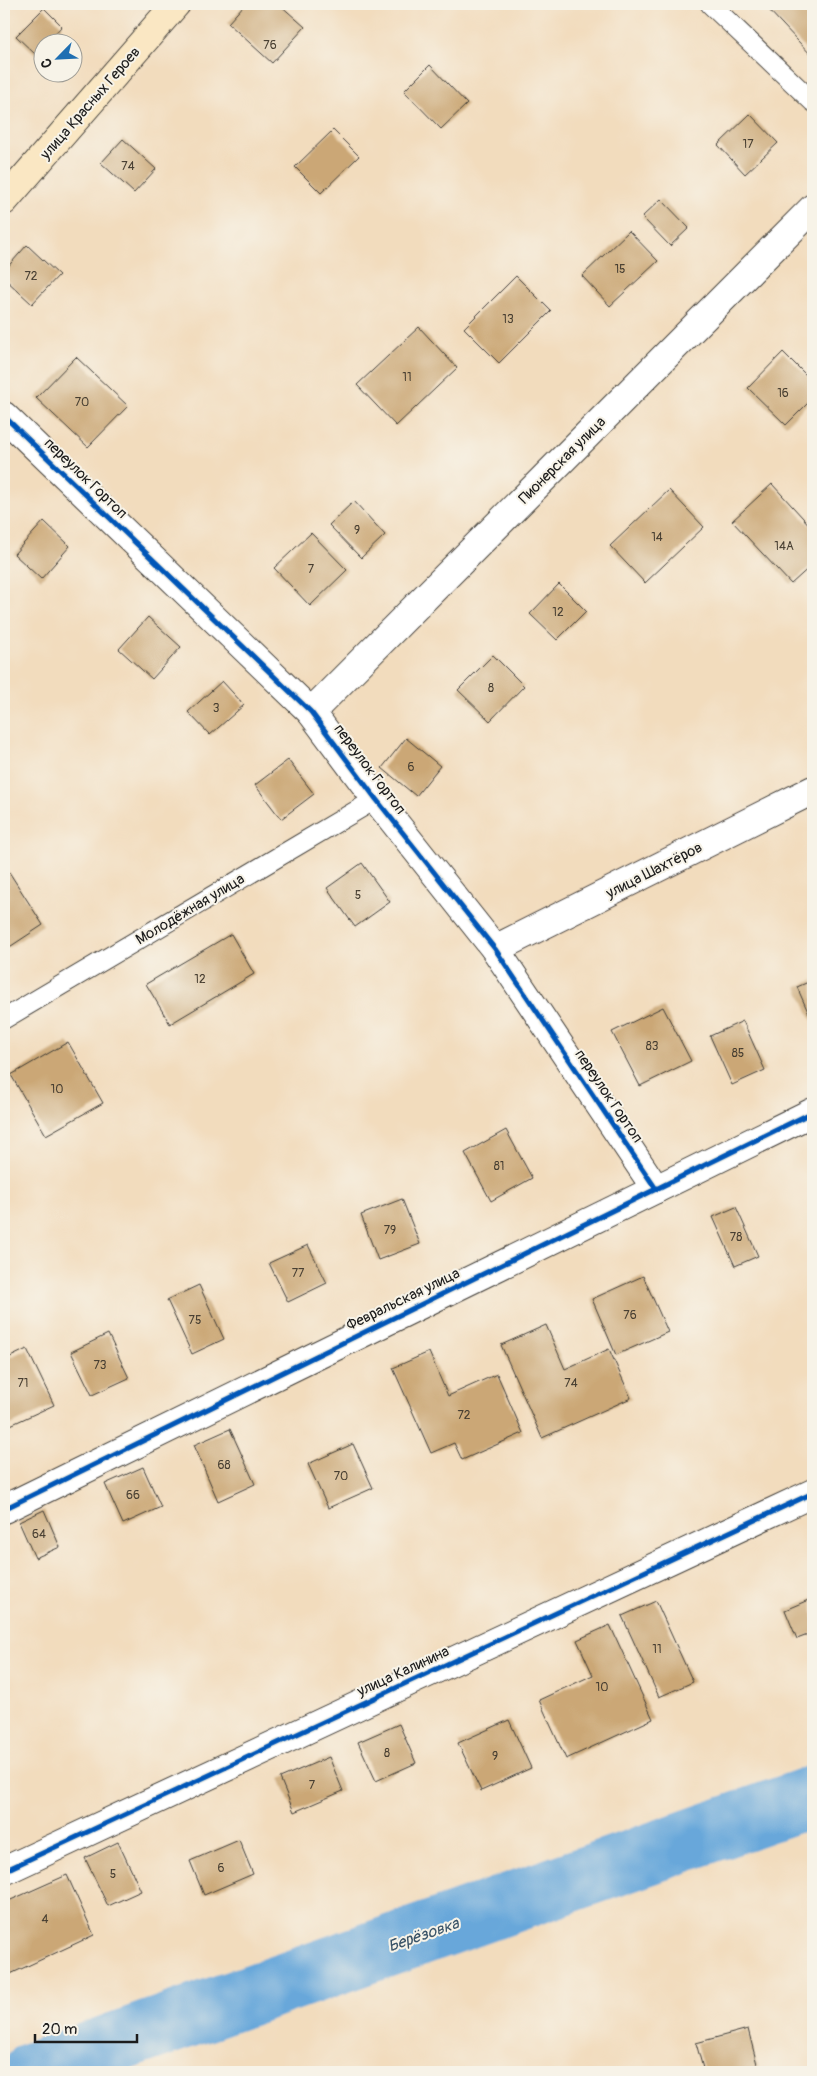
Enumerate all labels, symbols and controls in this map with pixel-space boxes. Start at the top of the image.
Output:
north arrow [32,32,82,82]
house number: 76 [263,38,277,53]
street label: улица Красных Героев [36,43,145,164]
text: С [37,55,56,70]
house number: 17 [742,137,754,152]
house number: 74 [121,159,135,174]
house number: 15 [614,262,626,277]
house number: 72 [24,269,38,284]
house number: 13 [502,312,514,327]
house number: 11 [402,370,412,385]
house number: 16 [777,386,789,401]
house number: 70 [75,395,89,410]
street label: Пионерская улица [515,413,610,508]
street label: переулок Гортоп [40,434,131,523]
house number: 9 [354,523,360,538]
house number: 14 [651,530,663,545]
house number: 14А [774,539,794,554]
house number: 7 [308,562,315,577]
house number: 12 [552,605,564,620]
house number: 8 [488,681,494,696]
house number: 3 [213,701,220,716]
street label: переулок Гортоп [329,720,410,818]
house number: 6 [408,760,415,775]
street label: улица Шахтёров [602,838,706,903]
street label: Молодёжная улица [132,869,248,949]
house number: 5 [355,888,361,903]
house number: 12 [194,972,206,987]
house number: 83 [646,1039,659,1054]
street label: переулок Гортоп [570,1046,647,1147]
house number: 85 [732,1046,744,1061]
house number: 10 [51,1082,63,1097]
house number: 81 [494,1159,504,1174]
house number: 79 [384,1223,396,1238]
house number: 78 [730,1230,742,1245]
street label: Февральская улица [343,1264,463,1335]
house number: 77 [292,1266,305,1281]
house number: 76 [623,1308,637,1323]
house number: 75 [189,1313,201,1328]
house number: 73 [93,1358,107,1373]
house number: 71 [17,1376,29,1391]
house number: 74 [564,1376,578,1391]
house number: 72 [457,1408,471,1423]
house number: 68 [217,1458,231,1473]
house number: 70 [334,1469,348,1484]
house number: 66 [126,1488,140,1503]
house number: 64 [32,1527,46,1542]
street label: улица Калинина [353,1642,452,1701]
house number: 11 [652,1642,662,1657]
house number: 10 [596,1680,608,1695]
house number: 8 [384,1746,390,1761]
house number: 9 [492,1749,498,1764]
house number: 7 [309,1778,316,1793]
house number: 6 [218,1861,225,1876]
house number: 5 [110,1867,116,1882]
house number: 4 [42,1912,49,1927]
water label: Берёзовка [385,1913,463,1956]
scale bar [35,2011,138,2043]
text: 20 m [42,2020,77,2039]

